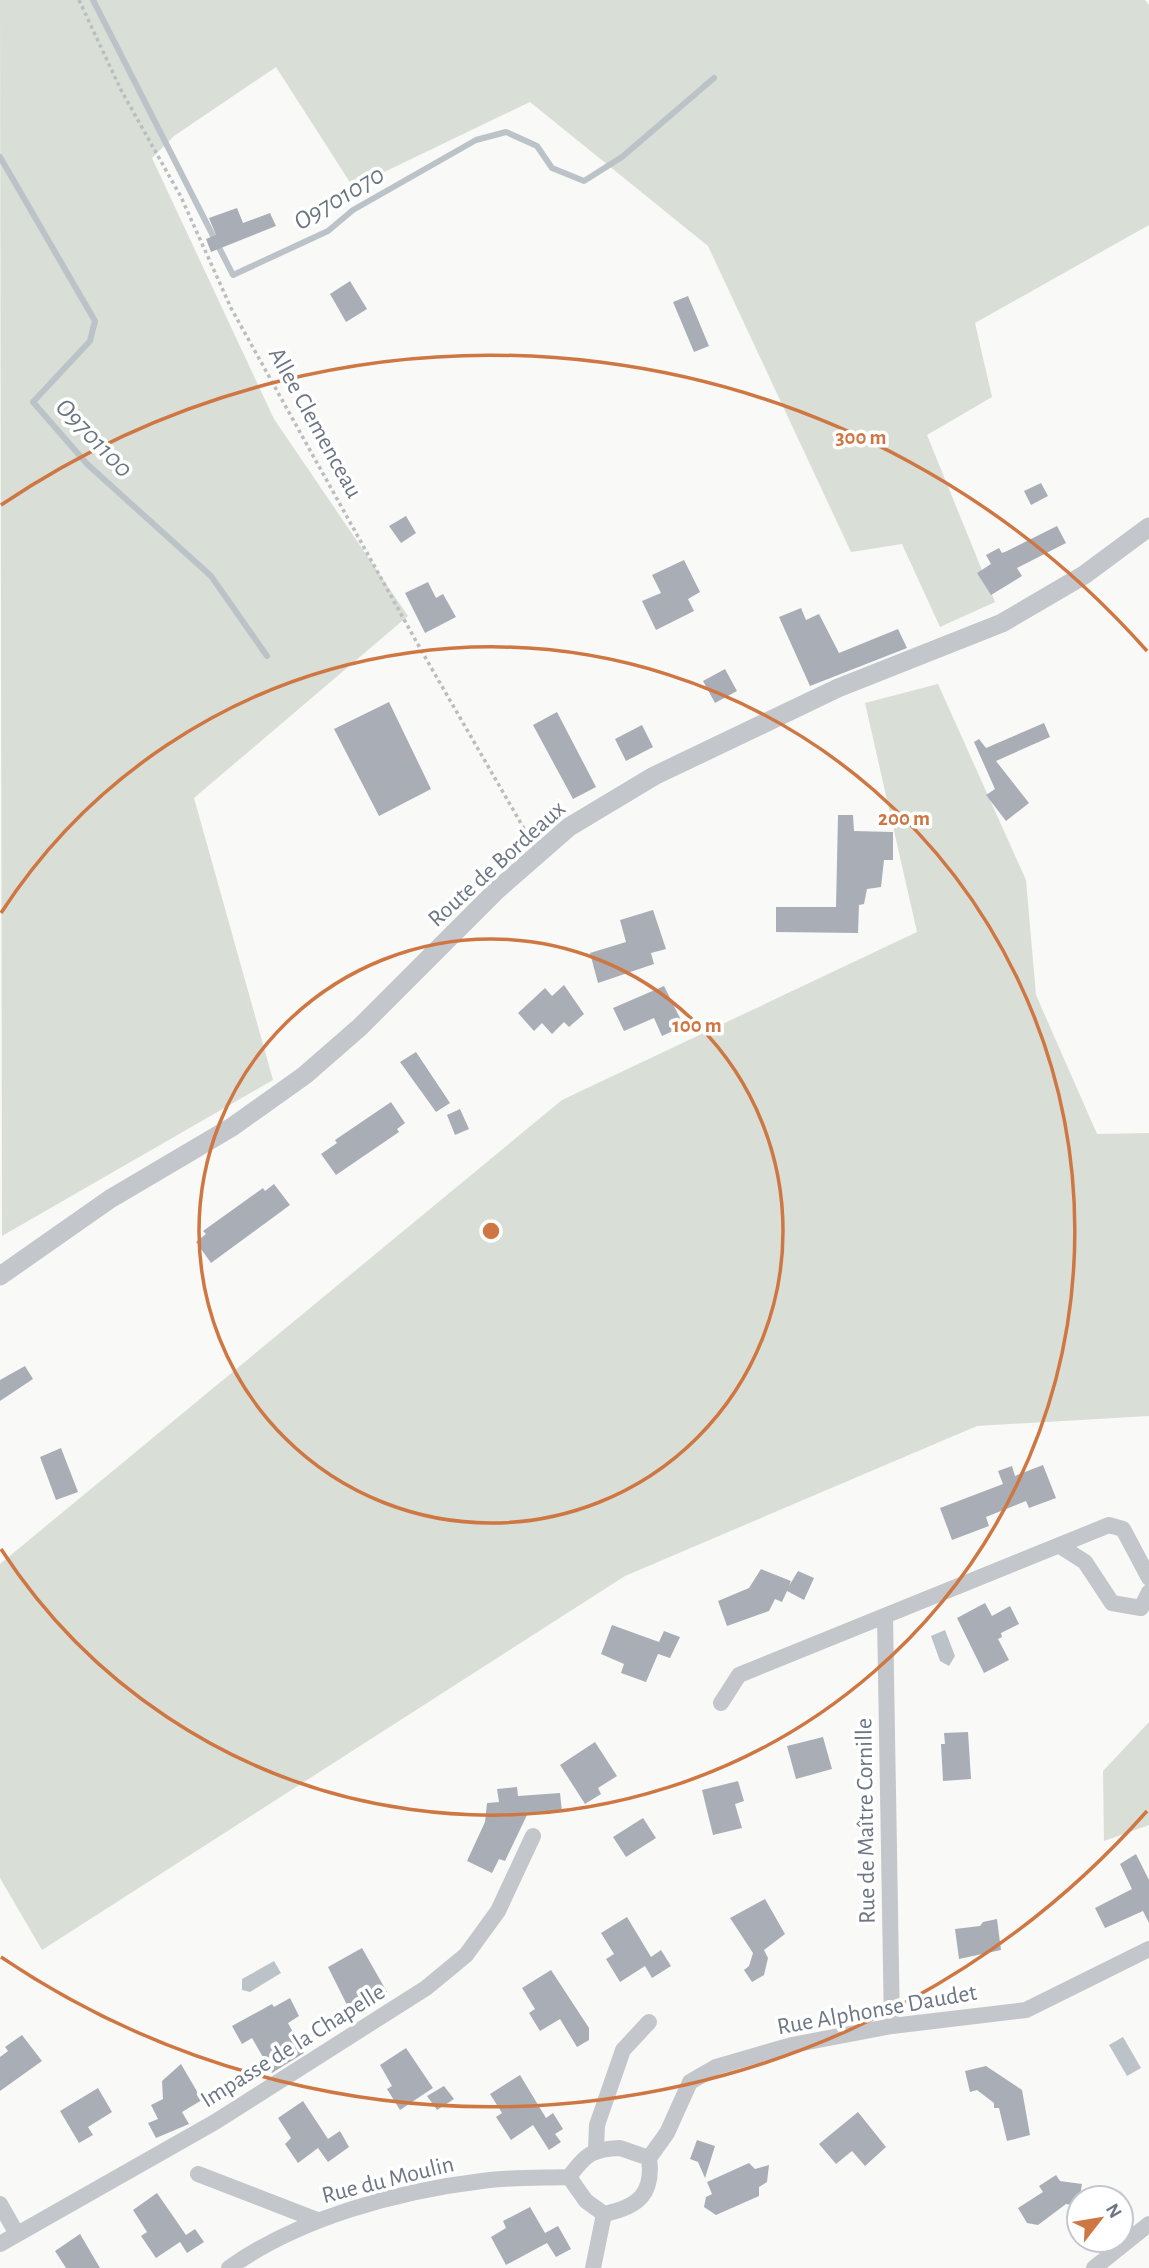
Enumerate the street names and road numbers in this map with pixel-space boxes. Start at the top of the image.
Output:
street label: Allee Clemenceau [264,344,366,502]
street label: Route de Bordeaux [424,796,571,932]
street label: Rue de Maître Cornille [852,1718,880,1924]
street label: Impasse de la Chapelle [197,1980,389,2112]
street label: Rue Alphonse Daudet [775,1981,979,2039]
street label: Rue du Moulin [319,2152,457,2208]

